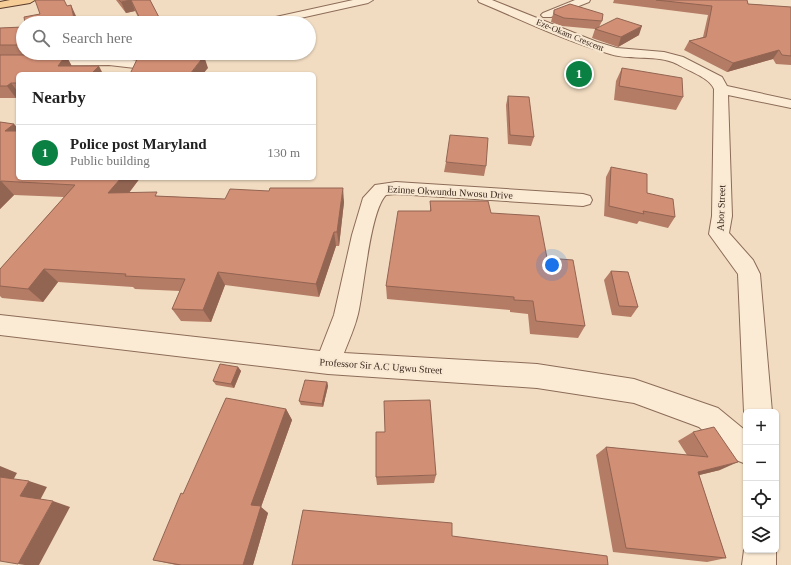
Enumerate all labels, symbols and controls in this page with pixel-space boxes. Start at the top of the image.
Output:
search box [16,16,316,60]
street label: Eze-Okam Crescent [535,17,606,53]
icon: search [30,27,52,49]
text: Search here [62,30,132,46]
pin: 1 [566,59,592,89]
text: Nearby [32,88,86,107]
text: Police post Maryland [70,136,207,152]
text: 1 [42,145,48,160]
text: 130 m [267,145,300,160]
text: Public building [70,153,150,168]
street label: Ezinne Okwundu Nwosu Drive [387,183,514,201]
street label: Abor Street [715,184,727,231]
your location [542,255,562,275]
street label: Professor Sir A.C Ugwu Street [319,356,443,376]
map controls [743,409,779,553]
button: + [743,409,779,445]
button: − [743,445,779,481]
button: locate [743,481,779,517]
button: layers [743,517,779,553]

